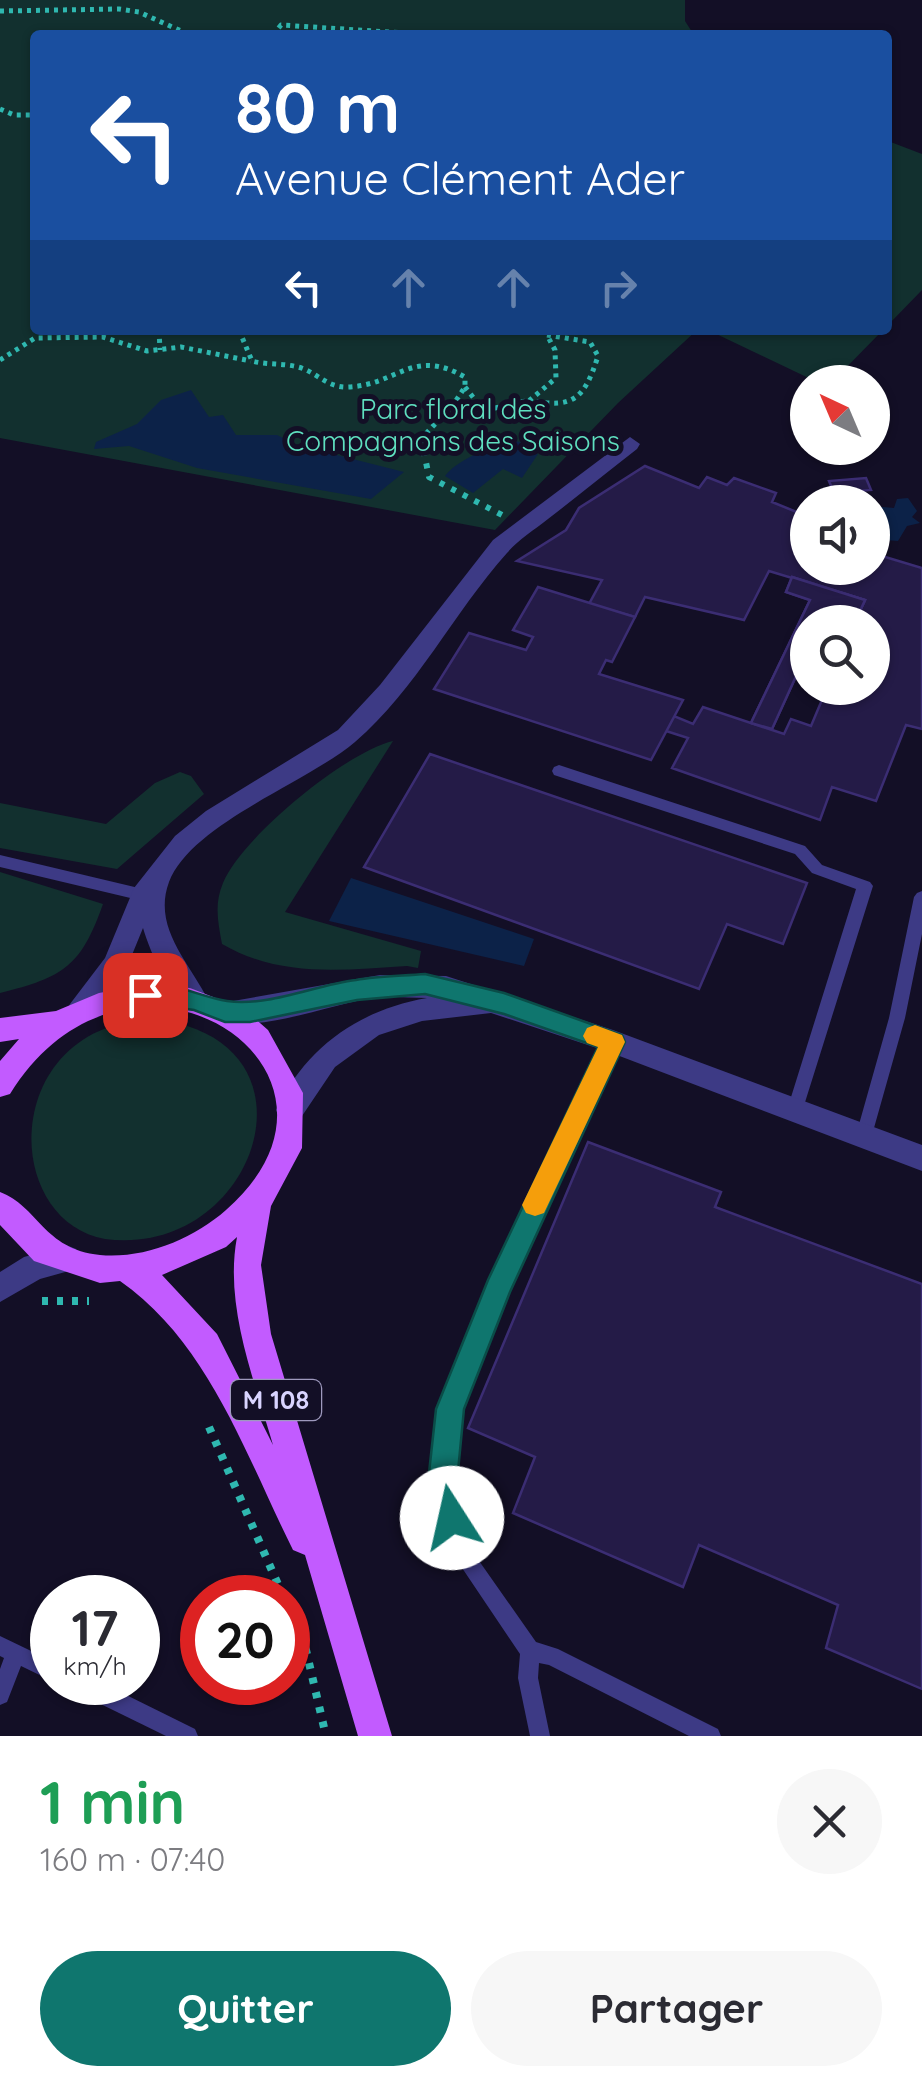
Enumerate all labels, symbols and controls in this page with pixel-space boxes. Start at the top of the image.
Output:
text: 80 m [235,63,400,151]
icon: left [70,70,200,200]
text: Avenue Clément Ader [235,150,685,206]
icon: left [276,260,331,315]
icon: ahead [381,260,436,315]
icon: ahead [486,260,541,315]
icon: right [591,260,646,315]
north arrow [790,365,890,465]
map controls [790,365,890,705]
park label: Parc floral des Compagnons des Saisons [286,391,620,458]
button: sound [790,485,890,585]
button: search [790,605,890,705]
pin [103,953,188,1038]
icon: arrive [118,968,173,1023]
road number: M 108 [231,1380,321,1420]
position arrow [400,1466,504,1570]
speed limit sign: 20 [180,1575,310,1705]
text: 17 [72,1596,118,1659]
text: km/h [63,1650,127,1681]
text: 1 min [40,1764,185,1839]
button: close [777,1769,882,1874]
text: 160 m · 07:40 [40,1839,225,1879]
button: Quitter [40,1951,451,2066]
button: Partager [471,1951,882,2066]

